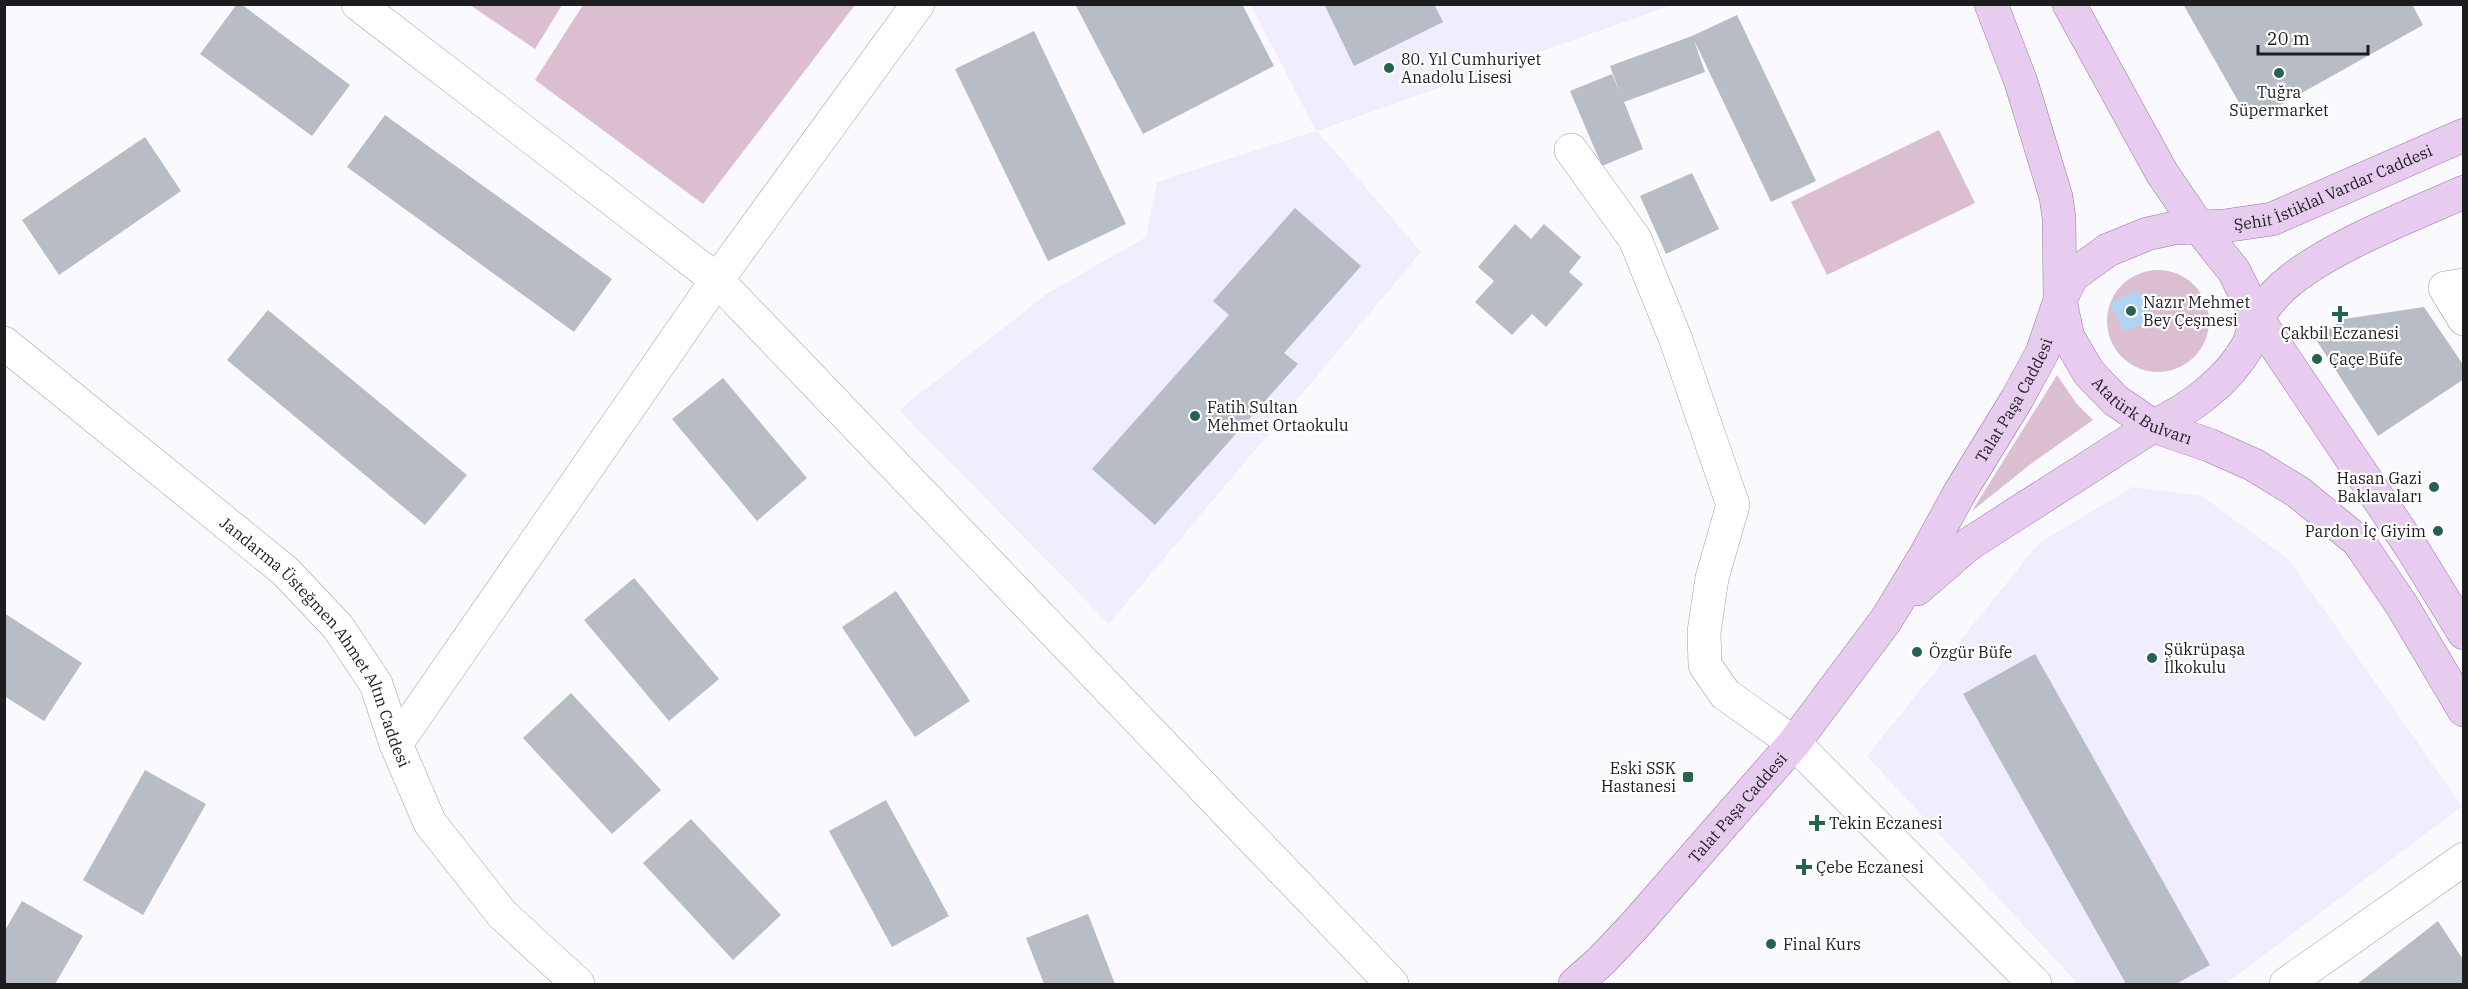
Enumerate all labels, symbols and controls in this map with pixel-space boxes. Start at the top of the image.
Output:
scale bar [2258,18,2368,56]
text: 20 m [2267,27,2310,50]
place label: 80. Yıl Cumhuriyet Anadolu Lisesi [1401,49,1542,87]
marker: 80. Yıl Cumhuriyet Anadolu Lisesi [1382,61,1396,75]
marker: Tuğra Süpermarket [2272,66,2286,80]
place label: Tuğra Süpermarket [2229,82,2329,120]
street label: Şehit İstiklal Vardar Caddesi [2232,140,2435,234]
place label: Nazır Mehmet Bey Çeşmesi [2143,292,2250,330]
marker: Nazır Mehmet Bey Çeşmesi [2124,304,2138,318]
marker: Çakbil Eczanesi [2333,307,2347,321]
place label: Çakbil Eczanesi [2281,323,2399,343]
street label: Talat Paşa Caddesi [1971,335,2056,466]
place label: Çaçe Büfe [2329,349,2403,369]
marker: Çaçe Büfe [2310,352,2324,366]
street label: Atatürk Bulvarı [2088,372,2195,449]
place label: Fatih Sultan Mehmet Ortaokulu [1207,397,1349,435]
marker: Fatih Sultan Mehmet Ortaokulu [1188,409,1202,423]
place label: Hasan Gazi Baklavaları [2337,468,2422,506]
marker: Hasan Gazi Baklavaları [2427,480,2441,494]
street label: Jandarma Üsteğmen Ahmet Altın Caddesi [216,512,415,770]
place label: Pardon İç Giyim [2305,521,2426,541]
marker: Pardon İç Giyim [2431,524,2445,538]
place label: Şükrüpaşa İlkokulu [2164,639,2245,677]
place label: Özgür Büfe [1929,642,2012,662]
marker: Özgür Büfe [1910,645,1924,659]
marker: Şükrüpaşa İlkokulu [2145,651,2159,665]
street label: Talat Paşa Caddesi [1684,748,1791,867]
place label: Eski SSK Hastanesi [1601,758,1676,796]
marker: Eski SSK Hastanesi [1681,770,1695,784]
place label: Tekin Eczanesi [1829,813,1942,833]
marker: Tekin Eczanesi [1810,816,1824,830]
place label: Çebe Eczanesi [1816,857,1924,877]
marker: Çebe Eczanesi [1797,860,1811,874]
place label: Final Kurs [1783,934,1861,954]
marker: Final Kurs [1764,937,1778,951]

